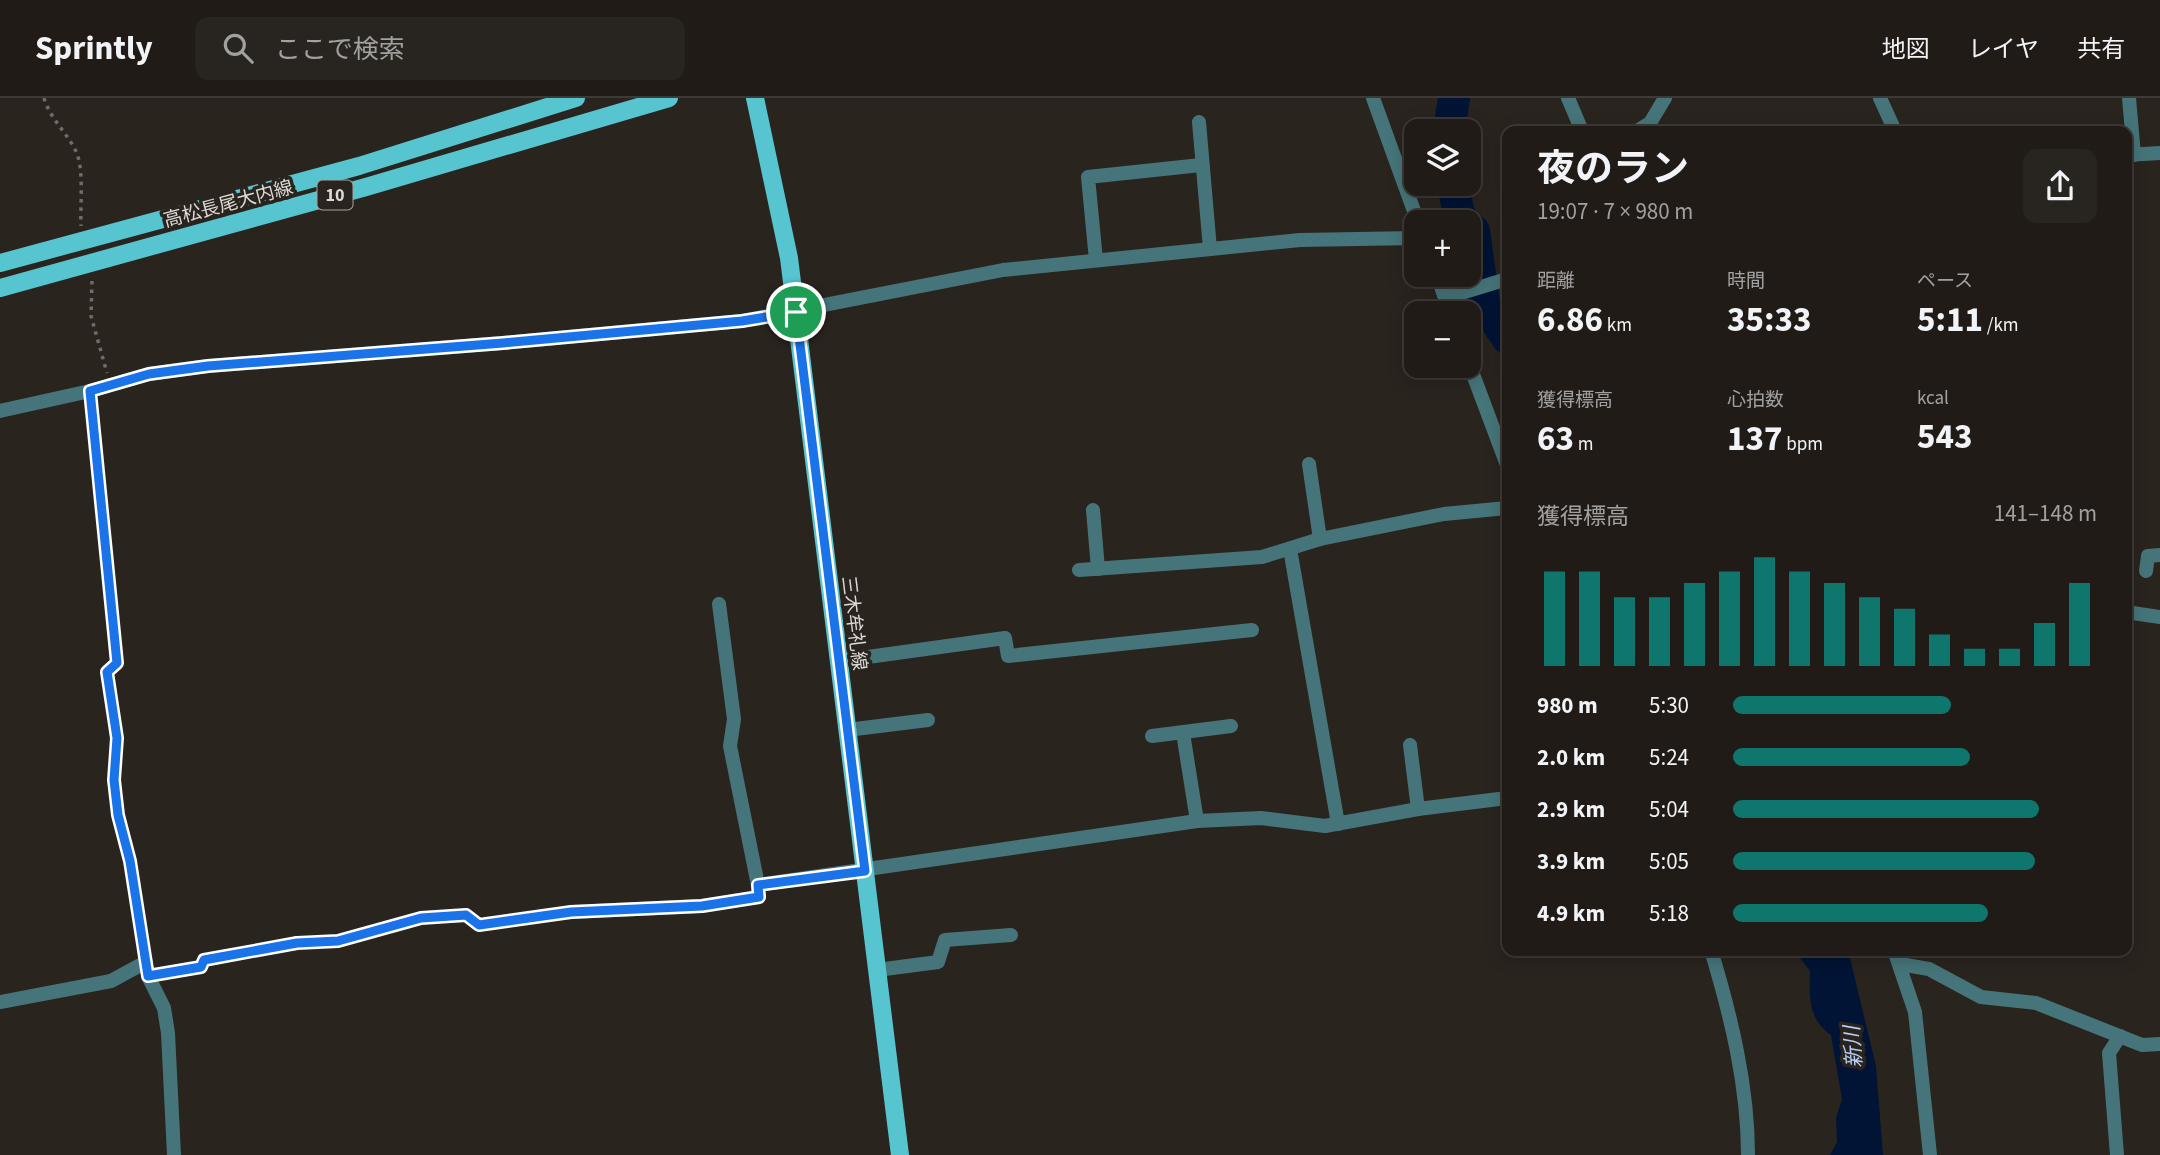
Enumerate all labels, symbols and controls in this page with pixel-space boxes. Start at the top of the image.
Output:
search box [195,17,685,80]
text: Sprintly [35,25,153,72]
icon: search [219,29,257,67]
text: ここで検索 [275,31,405,68]
text: 地図 [1882,32,1930,67]
text: レイヤ [1968,32,2039,67]
text: 共有 [2077,32,2125,67]
map controls [1404,119,1481,378]
button: layers [1404,119,1481,196]
text: 夜のラン [1537,142,1689,196]
button: share [2023,149,2097,223]
street label: 高松長尾大内線 [161,174,296,235]
road number: 10 [318,180,352,210]
text: 19:07 · 7 × 980 m [1537,195,1693,228]
button: + [1404,210,1481,287]
text: 距離 [1537,268,1575,295]
text: 時間 [1727,268,1765,295]
text: ペース [1917,268,1973,295]
pin [766,282,826,342]
icon: arrive [777,293,815,331]
text: 6.86 [1537,295,1603,345]
text: 35:33 [1727,295,1811,345]
text: 5:11 [1917,295,1983,345]
button: − [1404,301,1481,378]
text: km [1603,312,1632,339]
text: /km [1983,312,2019,339]
text: kcal [1917,385,1949,412]
text: 獲得標高 [1537,387,1613,414]
text: 心拍数 [1727,387,1784,414]
text: 543 [1917,412,1972,462]
text: 63 [1537,414,1574,464]
text: 137 [1727,414,1782,464]
text: m [1574,431,1594,458]
text: bpm [1782,431,1823,458]
text: 141–148 m [1994,497,2097,530]
text: 獲得標高 [1537,500,1629,533]
street label: 三木牟礼線 [834,574,873,672]
text: 980 m [1537,689,1598,722]
text: 5:30 [1649,689,1689,722]
text: 2.0 km [1537,741,1605,774]
text: 5:24 [1649,741,1689,774]
text: 2.9 km [1537,793,1605,826]
text: 5:04 [1649,793,1689,826]
text: 3.9 km [1537,845,1605,878]
text: 5:05 [1649,845,1689,878]
text: 4.9 km [1537,897,1605,930]
text: 5:18 [1649,897,1689,930]
water label: 新川 [1836,1023,1869,1069]

